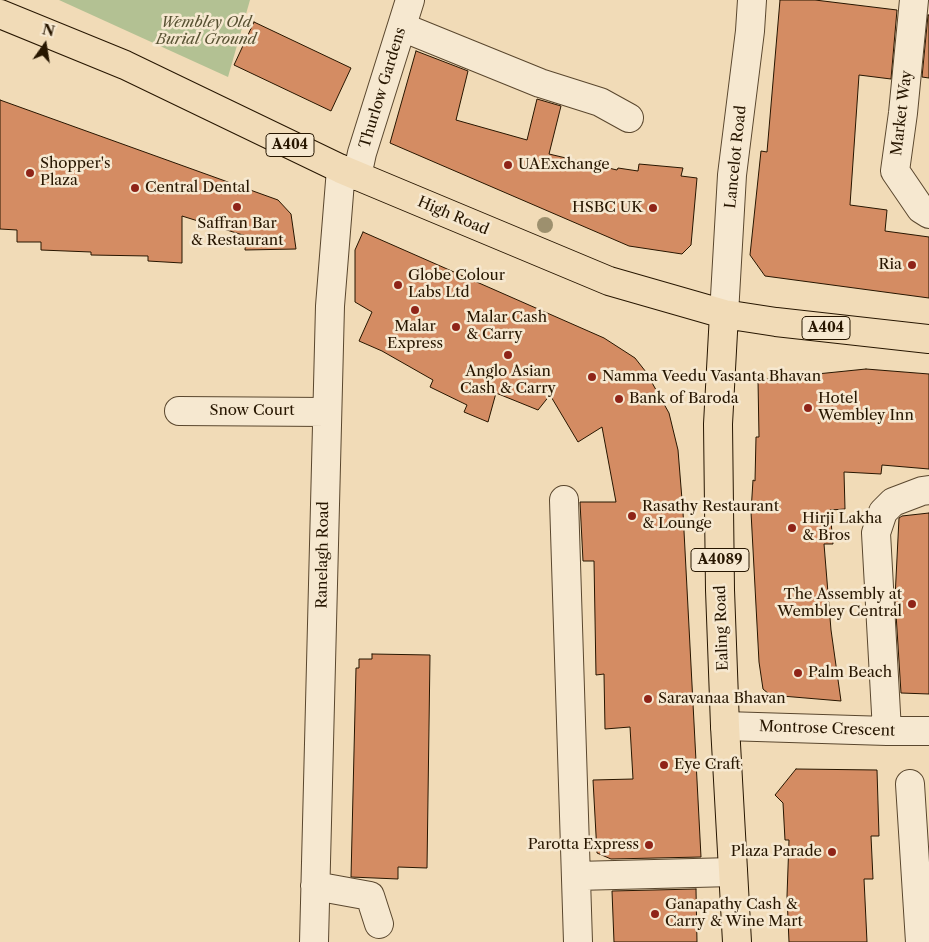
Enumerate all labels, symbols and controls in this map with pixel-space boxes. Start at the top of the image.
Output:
park label: Wembley Old Burial Ground [156,14,256,49]
north arrow [20,20,70,70]
text: N [40,20,56,41]
street label: Thurlow Gardens [356,25,410,151]
street label: Market Way [888,69,916,157]
street label: Lancelot Road [722,105,750,209]
road number: A404 [266,134,314,156]
place label: Shopper's Plaza [40,155,110,190]
place label: UAExchange [518,156,610,174]
marker: UAExchange [502,159,514,171]
marker: Shopper's Plaza [24,167,36,179]
place label: Central Dental [145,179,250,197]
marker: Central Dental [129,182,141,194]
street label: High Road [415,193,491,239]
place label: HSBC UK [572,199,643,217]
marker: Saffran Bar & Restaurant [231,201,243,213]
marker: HSBC UK [647,202,659,214]
place label: Saffran Bar & Restaurant [190,215,284,250]
place label: Ria [879,256,902,274]
marker: Ria [906,259,918,271]
place label: Globe Colour Labs Ltd [408,267,505,302]
marker: Globe Colour Labs Ltd [392,279,404,291]
marker: Malar Express [409,304,421,316]
place label: Malar Cash & Carry [466,309,547,344]
road number: A404 [802,316,850,339]
place label: Malar Express [387,318,443,353]
marker: Malar Cash & Carry [450,321,462,333]
marker: Anglo Asian Cash & Carry [502,349,514,361]
place label: Anglo Asian Cash & Carry [460,363,556,398]
place label: Namma Veedu Vasanta Bhavan [602,368,821,386]
marker: Namma Veedu Vasanta Bhavan [586,371,598,383]
place label: Bank of Baroda [629,390,739,408]
place label: Hotel Wembley Inn [818,390,914,425]
marker: Bank of Baroda [613,393,625,405]
street label: Snow Court [209,402,295,420]
marker: Hotel Wembley Inn [802,402,814,414]
place label: Rasathy Restaurant & Lounge [642,498,779,533]
street label: Ranelagh Road [313,501,333,609]
marker: Rasathy Restaurant & Lounge [626,510,638,522]
place label: Hirji Lakha & Bros [802,510,882,545]
marker: Hirji Lakha & Bros [786,522,798,534]
road number: A4089 [691,548,749,572]
street label: Ealing Road [712,585,732,671]
place label: The Assembly at Wembley Central [777,586,902,621]
marker: The Assembly at Wembley Central [906,598,918,610]
place label: Palm Beach [808,664,892,682]
marker: Palm Beach [792,667,804,679]
place label: Saravanaa Bhavan [658,690,786,708]
marker: Saravanaa Bhavan [642,693,654,705]
street label: Montrose Crescent [758,718,896,740]
place label: Eye Craft [674,756,741,774]
marker: Eye Craft [658,759,670,771]
place label: Parotta Express [528,836,639,854]
marker: Parotta Express [643,839,655,851]
place label: Plaza Parade [731,843,822,861]
marker: Plaza Parade [826,846,838,858]
place label: Ganapathy Cash & Carry & Wine Mart [665,896,803,931]
marker: Ganapathy Cash & Carry & Wine Mart [649,908,661,920]

